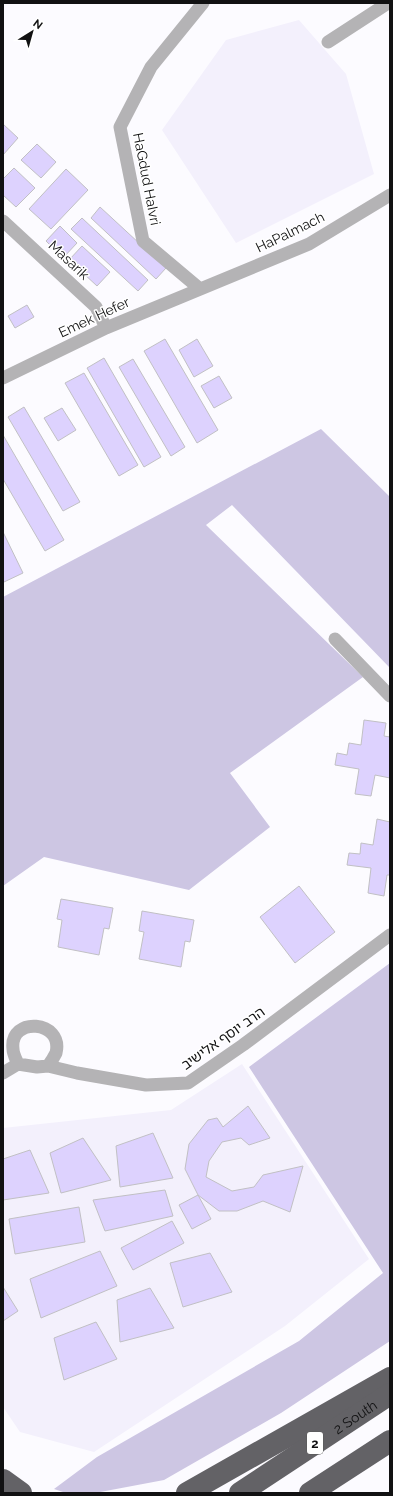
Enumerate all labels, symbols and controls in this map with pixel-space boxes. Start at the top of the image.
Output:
north arrow [12,12,52,52]
text: N [30,17,45,32]
street label: HaGdud HaIvri [130,131,164,227]
street label: HaPalmach [253,209,327,255]
street label: Masarik [45,237,93,283]
street label: Emek Hefer [56,294,132,340]
street label: הרב יוסף אלישיב [178,1003,268,1073]
street label: 2 South [330,1397,380,1437]
road number: 2 [307,1432,323,1454]

